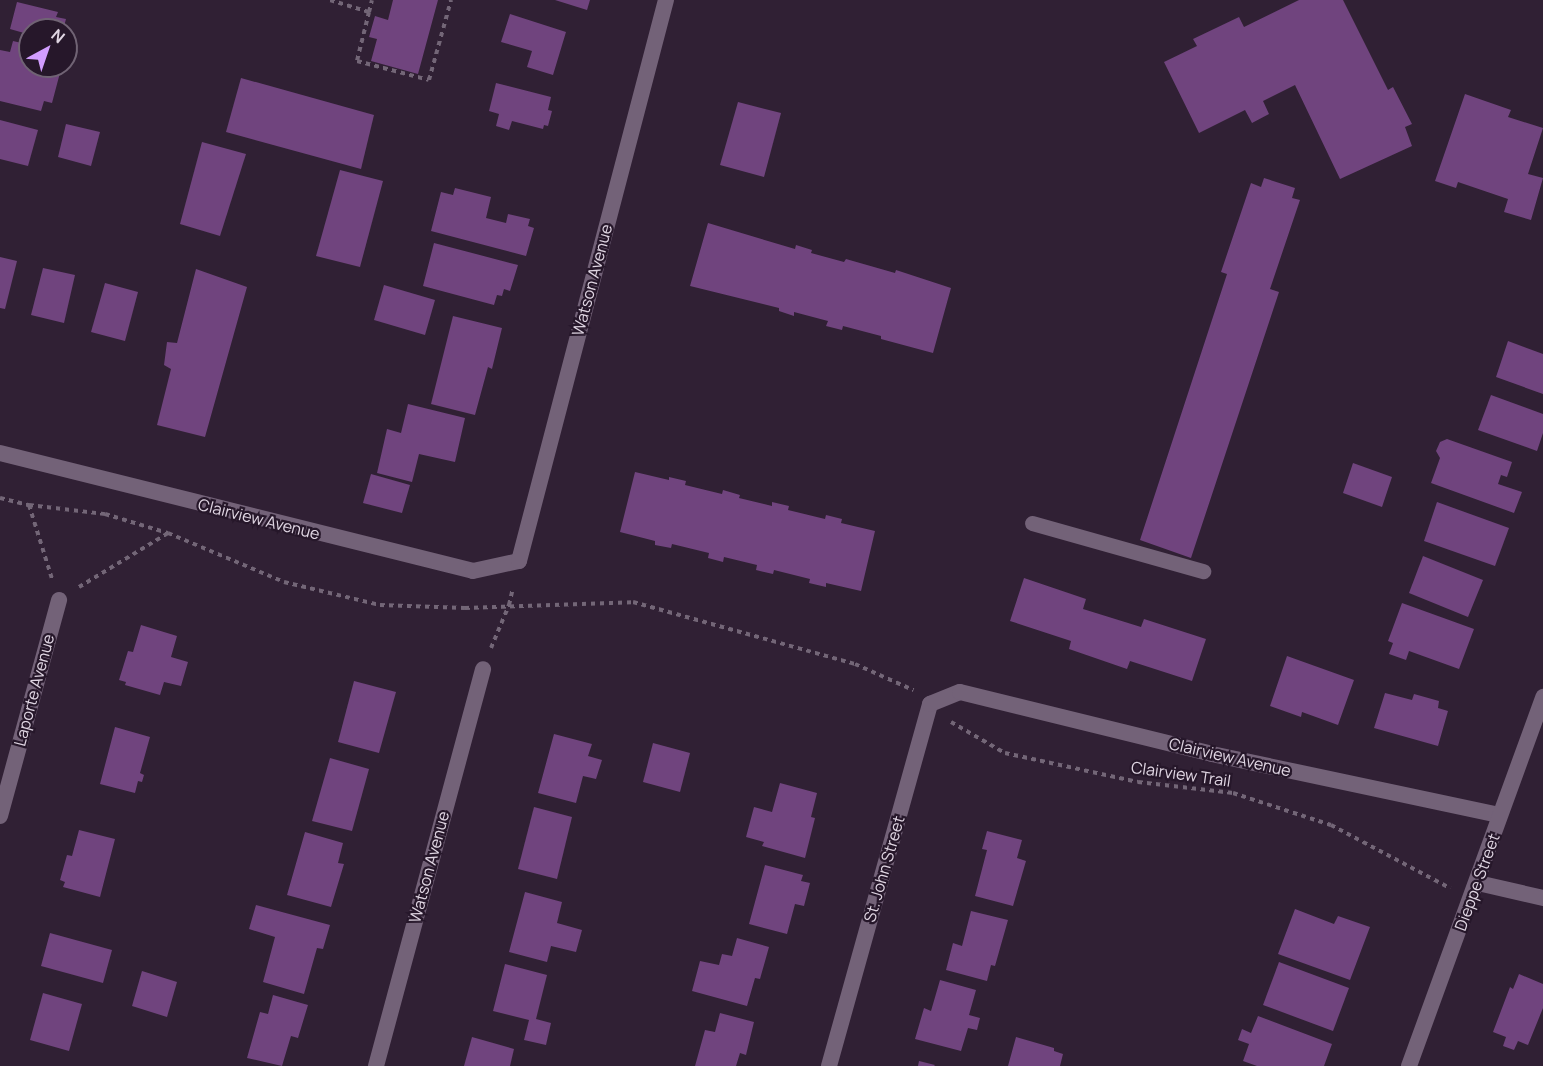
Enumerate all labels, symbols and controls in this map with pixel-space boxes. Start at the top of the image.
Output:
north arrow [18,18,78,78]
text: N [47,24,70,48]
street label: Watson Avenue [568,222,616,338]
street label: Clairview Avenue [196,495,322,543]
street label: Laporte Avenue [10,632,58,748]
street label: Clairview Avenue [1167,734,1293,780]
street label: Clairview Trail [1130,757,1232,791]
street label: Watson Avenue [405,809,453,925]
street label: St. John Street [860,814,908,924]
street label: Dieppe Street [1451,831,1503,933]

